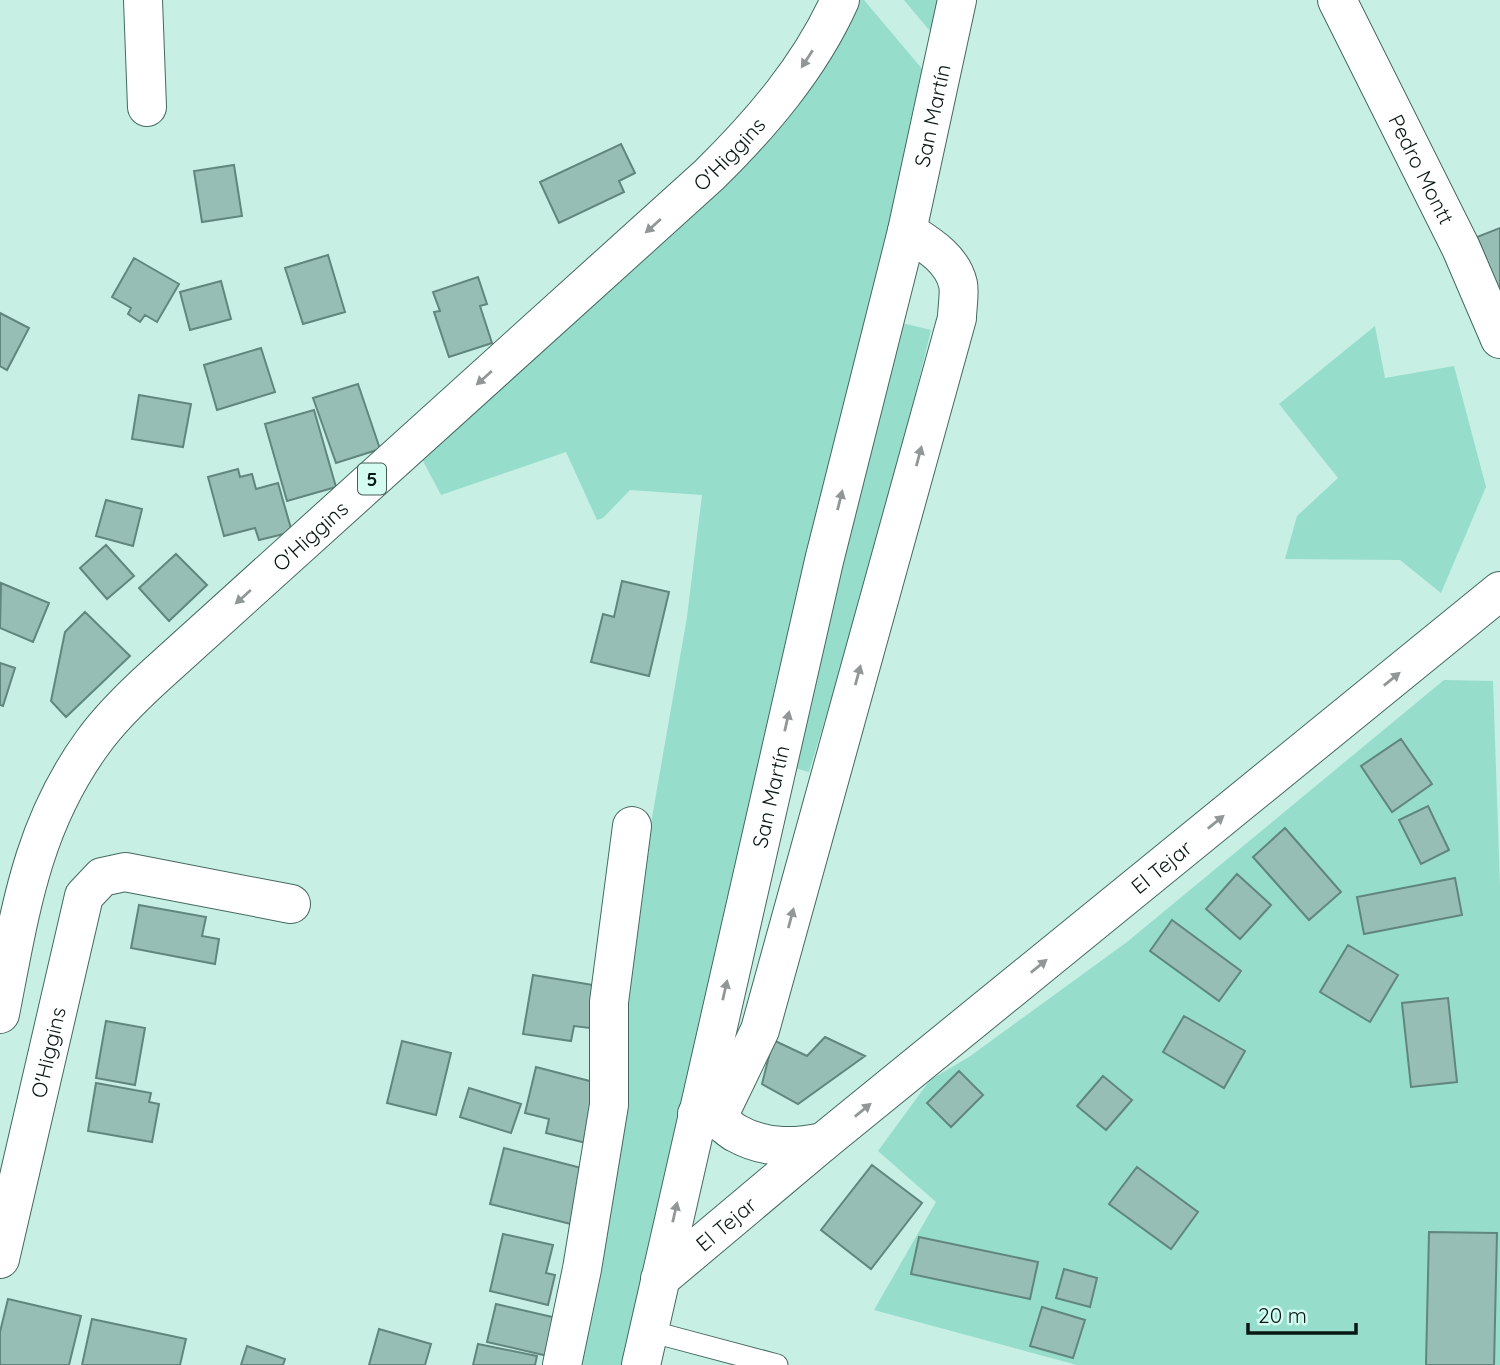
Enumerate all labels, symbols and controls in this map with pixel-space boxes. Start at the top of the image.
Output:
one-way arrow [801,50,814,69]
street label: San Martín [908,62,956,169]
street label: Pedro Montt [1383,110,1460,228]
street label: O'Higgins [688,112,771,196]
one-way arrow [644,218,662,234]
one-way arrow [475,370,493,386]
one-way arrow [914,445,924,466]
road number: 5 [358,464,386,494]
one-way arrow [835,488,846,510]
street label: O'Higgins [267,495,353,576]
one-way arrow [234,589,252,605]
one-way arrow [853,664,864,686]
one-way arrow [1384,672,1401,687]
one-way arrow [782,710,793,732]
street label: San Martín [746,743,795,850]
one-way arrow [1206,815,1224,830]
street label: El Tejar [1125,834,1197,899]
one-way arrow [786,907,796,928]
one-way arrow [1031,959,1048,974]
one-way arrow [720,979,731,1001]
street label: O'Higgins [25,1004,71,1100]
one-way arrow [853,1102,871,1117]
street label: El Tejar [690,1191,761,1256]
one-way arrow [670,1201,681,1223]
scale bar [1248,1292,1356,1336]
text: 20 m [1258,1302,1307,1328]

